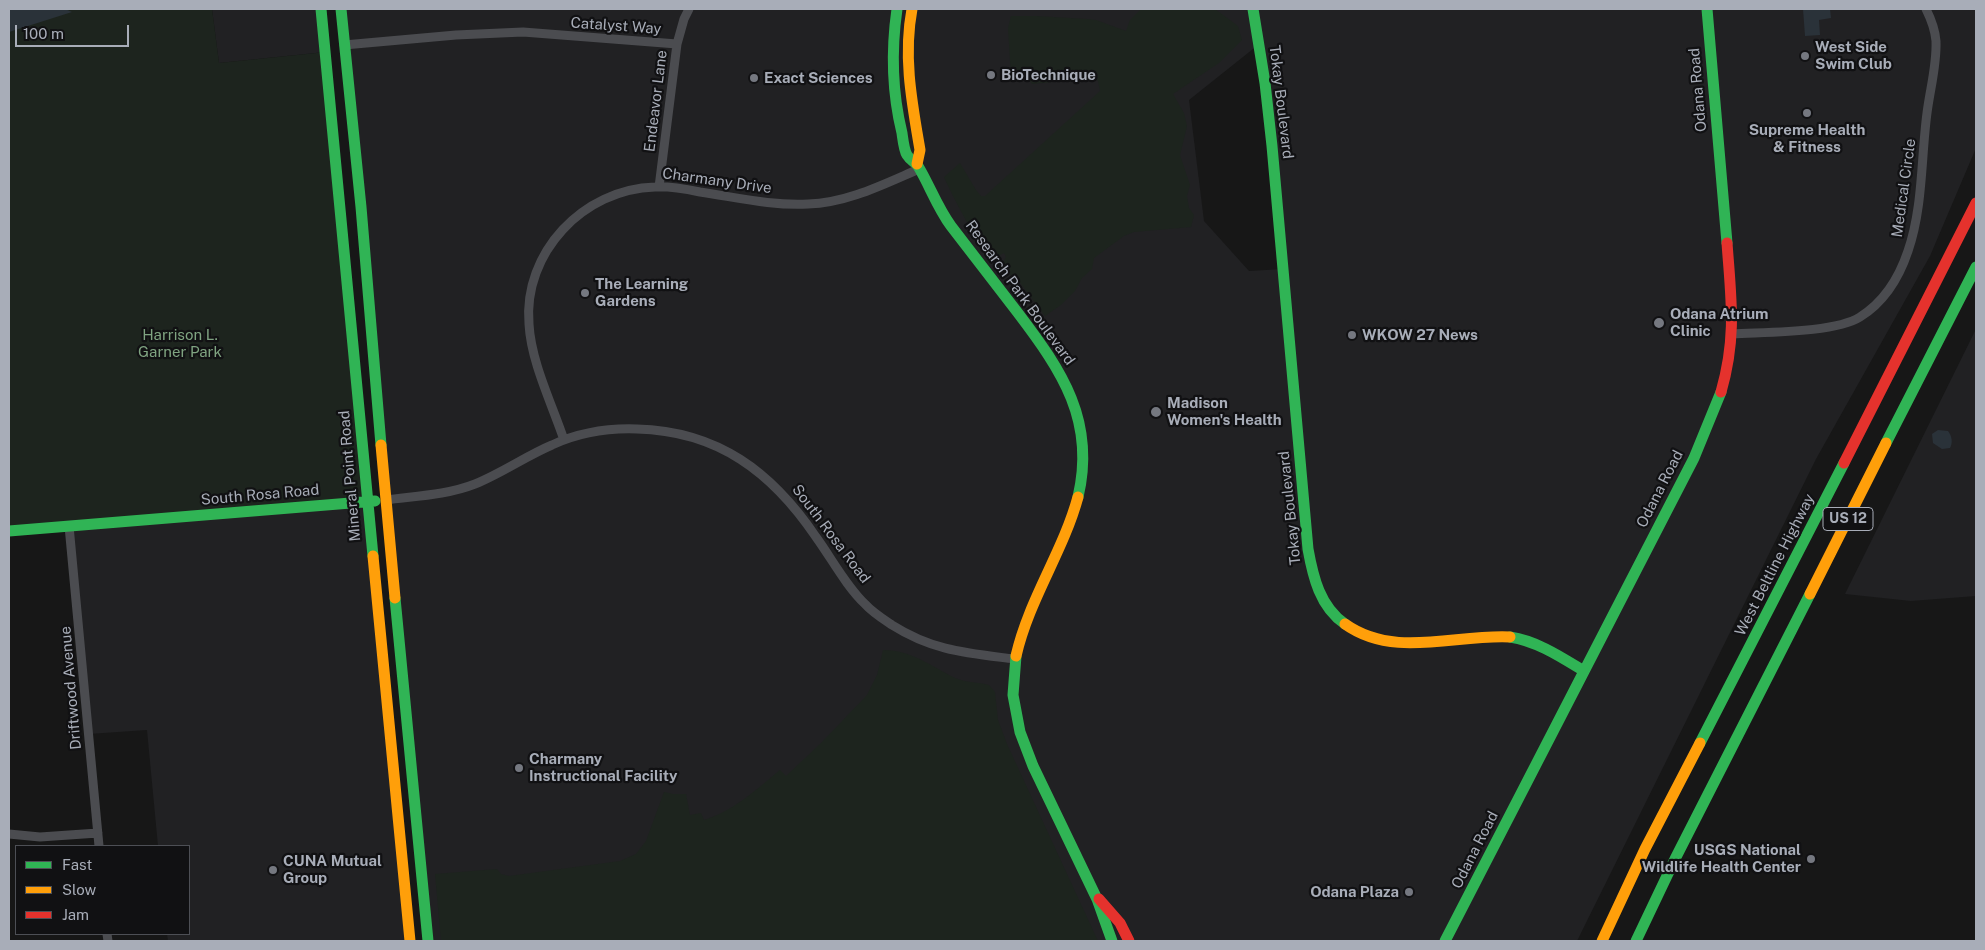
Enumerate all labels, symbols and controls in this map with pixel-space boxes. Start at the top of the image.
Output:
street label: Catalyst Way [570,14,662,38]
scale bar [18,15,131,47]
text: 100 m [23,25,64,42]
place label: West Side Swim Club [1815,38,1892,73]
street label: Tokay Boulevard [1265,44,1297,160]
street label: Odana Road [1685,47,1711,133]
street label: Endeavor Lane [641,49,671,153]
marker: West Side Swim Club [1799,50,1811,62]
place label: BioTechnique [1001,66,1096,84]
place label: Exact Sciences [764,69,873,87]
marker: BioTechnique [985,69,997,81]
marker: Exact Sciences [748,72,760,84]
marker: Supreme Health & Fitness [1801,107,1813,119]
place label: Supreme Health & Fitness [1749,121,1865,156]
street label: Medical Circle [1888,137,1920,239]
street label: Charmany Drive [661,164,773,198]
street label: Research Park Boulevard [961,217,1079,369]
place label: The Learning Gardens [595,275,688,310]
marker: The Learning Gardens [579,287,591,299]
place label: Odana Atrium Clinic [1670,305,1769,340]
marker: Odana Atrium Clinic [1652,316,1666,330]
park label: Harrison L. Garner Park [138,326,222,361]
place label: WKOW 27 News [1362,326,1478,344]
marker: WKOW 27 News [1346,329,1358,341]
place label: Madison Women's Health [1167,394,1282,429]
marker: Madison Women's Health [1149,405,1163,419]
street label: Mineral Point Road [335,410,365,542]
street label: Odana Road [1633,447,1687,531]
street label: Tokay Boulevard [1275,450,1305,566]
street label: South Rosa Road [200,481,320,509]
street label: South Rosa Road [788,481,874,587]
street label: West Beltline Highway [1731,491,1819,639]
road number: US 12 [1823,508,1873,530]
street label: Driftwood Avenue [57,625,85,751]
place label: Charmany Instructional Facility [529,750,677,785]
marker: Charmany Instructional Facility [513,762,525,774]
street label: Odana Road [1448,808,1502,892]
place label: USGS National Wildlife Health Center [1642,841,1801,876]
legend [15,845,190,935]
place label: CUNA Mutual Group [283,852,382,887]
marker: USGS National Wildlife Health Center [1805,853,1817,865]
text: Fast [62,856,92,873]
marker: CUNA Mutual Group [267,864,279,876]
text: Slow [62,881,96,898]
place label: Odana Plaza [1310,883,1399,901]
marker: Odana Plaza [1403,886,1415,898]
text: Jam [62,906,89,923]

